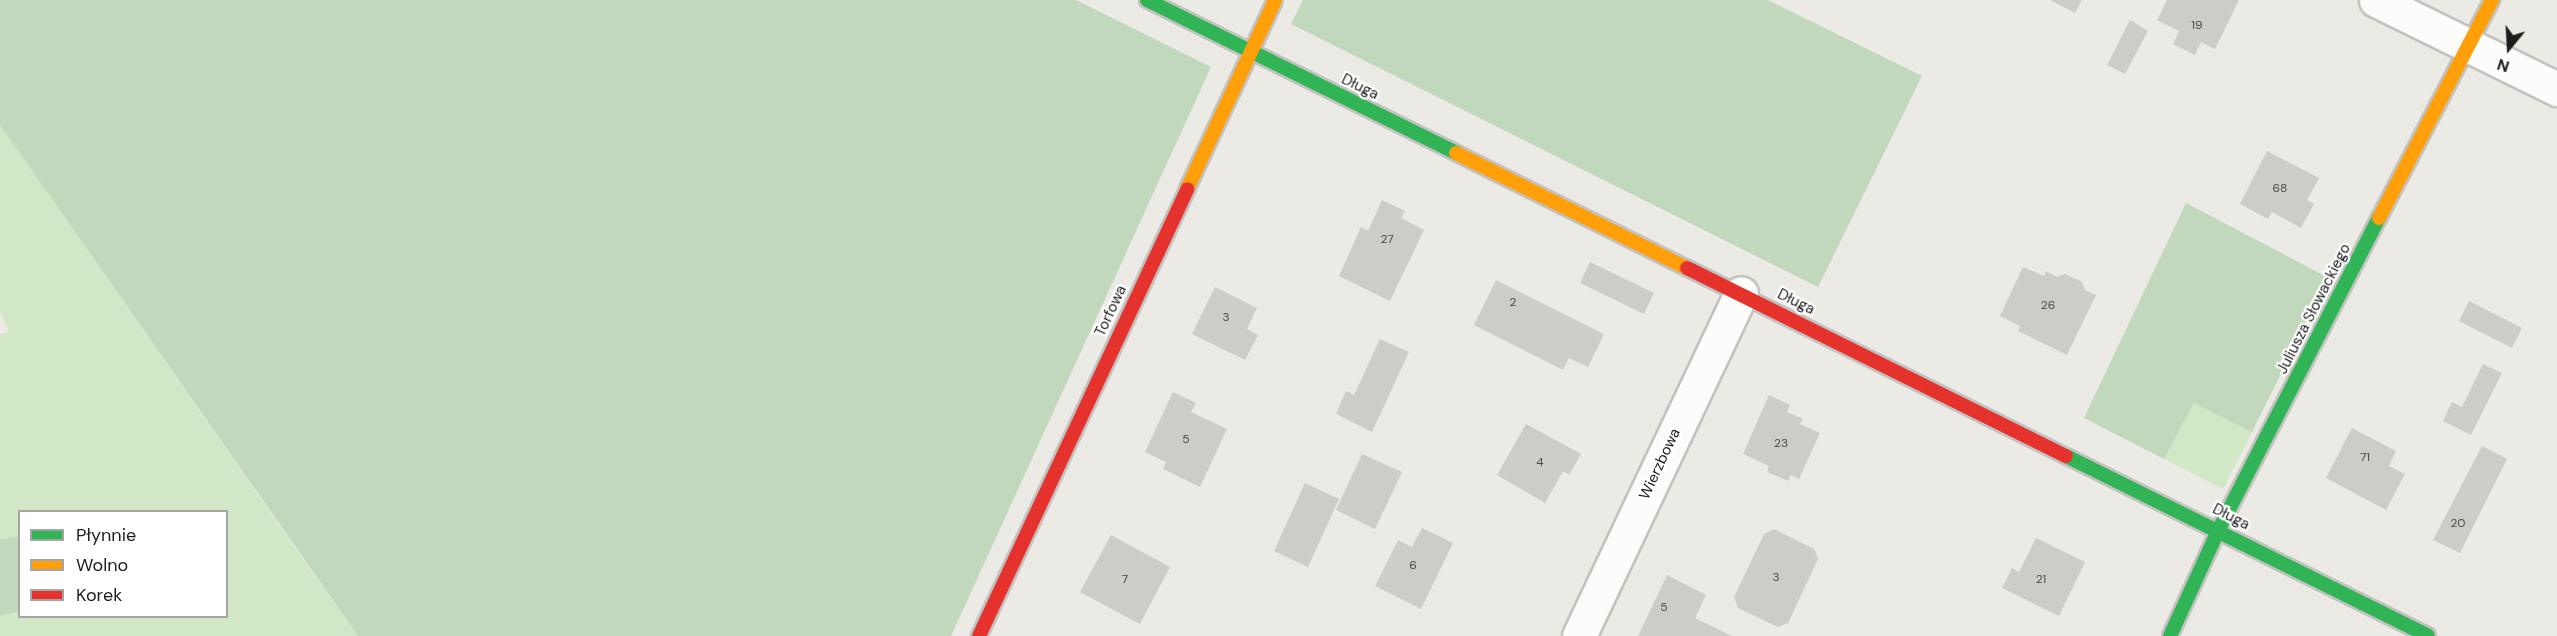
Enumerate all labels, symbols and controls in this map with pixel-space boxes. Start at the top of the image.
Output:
north arrow [2479,18,2539,78]
house number: 19 [2191,19,2203,33]
text: N [2494,54,2512,77]
street label: Długa [1338,70,1382,104]
house number: 68 [2273,182,2287,196]
house number: 27 [1380,233,1394,247]
street label: Juliusza Słowackiego [2273,241,2355,377]
street label: Torfowa [1091,283,1131,339]
street label: Długa [1774,285,1818,319]
house number: 2 [1510,296,1516,310]
house number: 26 [2041,299,2055,313]
house number: 3 [1222,311,1230,325]
street label: Wierzbowa [1636,426,1684,502]
house number: 5 [1182,433,1190,447]
house number: 23 [1774,437,1788,451]
house number: 71 [2360,451,2370,465]
house number: 4 [1536,456,1544,470]
street label: Długa [2209,500,2253,534]
legend [18,510,228,618]
house number: 20 [2451,517,2465,531]
text: Płynnie [76,523,136,547]
text: Wolno [76,553,128,577]
house number: 6 [1409,559,1417,573]
house number: 3 [1772,571,1780,585]
house number: 7 [1122,573,1128,587]
house number: 21 [2036,573,2046,587]
text: Korek [76,583,122,607]
house number: 5 [1660,601,1668,615]

